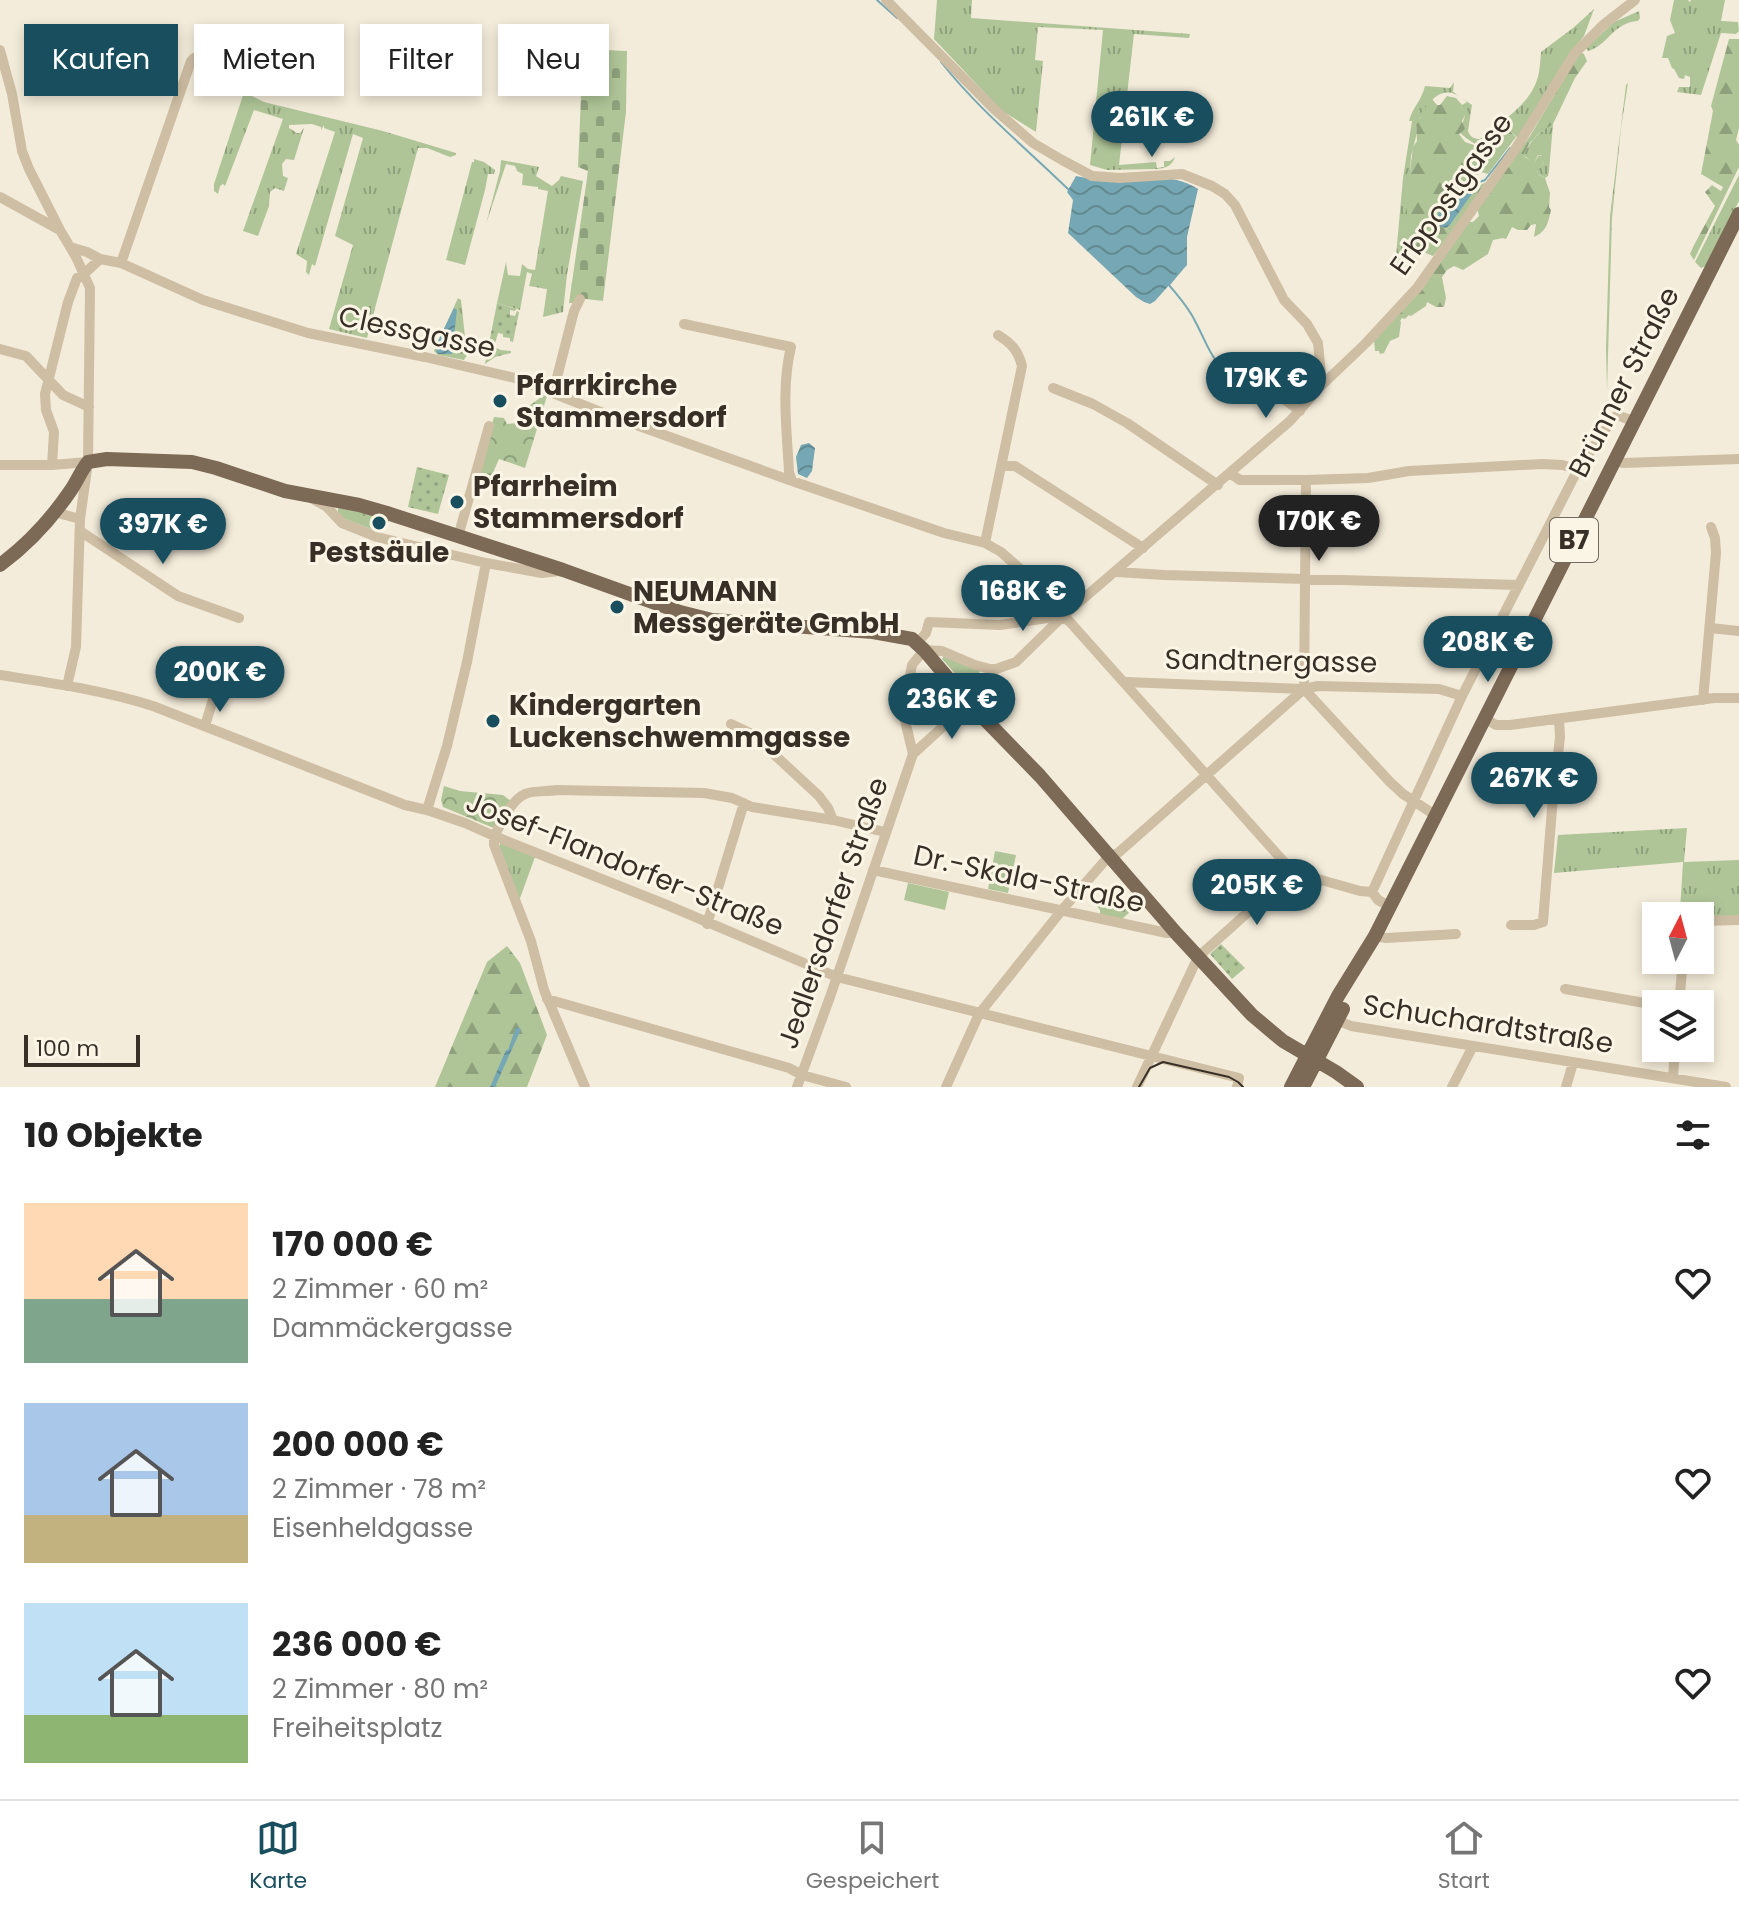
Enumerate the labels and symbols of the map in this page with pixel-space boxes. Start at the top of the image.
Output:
pin: 261K € [1087,91,1217,159]
street label: Erbpostgasse [1381,105,1521,283]
street label: Brünner Straße [1559,280,1689,484]
street label: Clessgasse [335,296,499,368]
pin: 179K € [1201,352,1331,420]
place label: Pfarrkirche Stammersdorf [516,366,727,437]
marker: Pfarrkirche Stammersdorf [491,392,509,410]
place label: Pfarrheim Stammersdorf [473,467,684,538]
marker: Pfarrheim Stammersdorf [448,493,466,511]
pin: 170K € [1254,495,1384,563]
pin: 397K € [98,498,228,566]
marker: Pestsäule [370,514,388,532]
road number: B7 [1550,518,1598,562]
place label: Pestsäule [309,533,449,572]
pin: 168K € [958,565,1088,633]
place label: NEUMANN Messgeräte GmbH [633,572,899,643]
marker: NEUMANN Messgeräte GmbH [608,598,626,616]
pin: 208K € [1423,616,1553,684]
street label: Sandtnergasse [1164,640,1378,682]
pin: 200K € [155,646,285,714]
pin: 236K € [887,673,1017,741]
place label: Kindergarten Luckenschwemmgasse [509,686,850,757]
marker: Kindergarten Luckenschwemmgasse [484,712,502,730]
pin: 267K € [1469,752,1599,820]
street label: Jedlersdorfer Straße [768,772,898,1054]
street label: Josef-Flandorfer-Straße [460,782,790,946]
street label: Dr.-Skala-Straße [910,835,1148,923]
pin: 205K € [1192,859,1322,927]
north arrow [1642,902,1714,974]
street label: Schuchardtstraße [1360,985,1616,1063]
scale bar [24,1031,140,1067]

